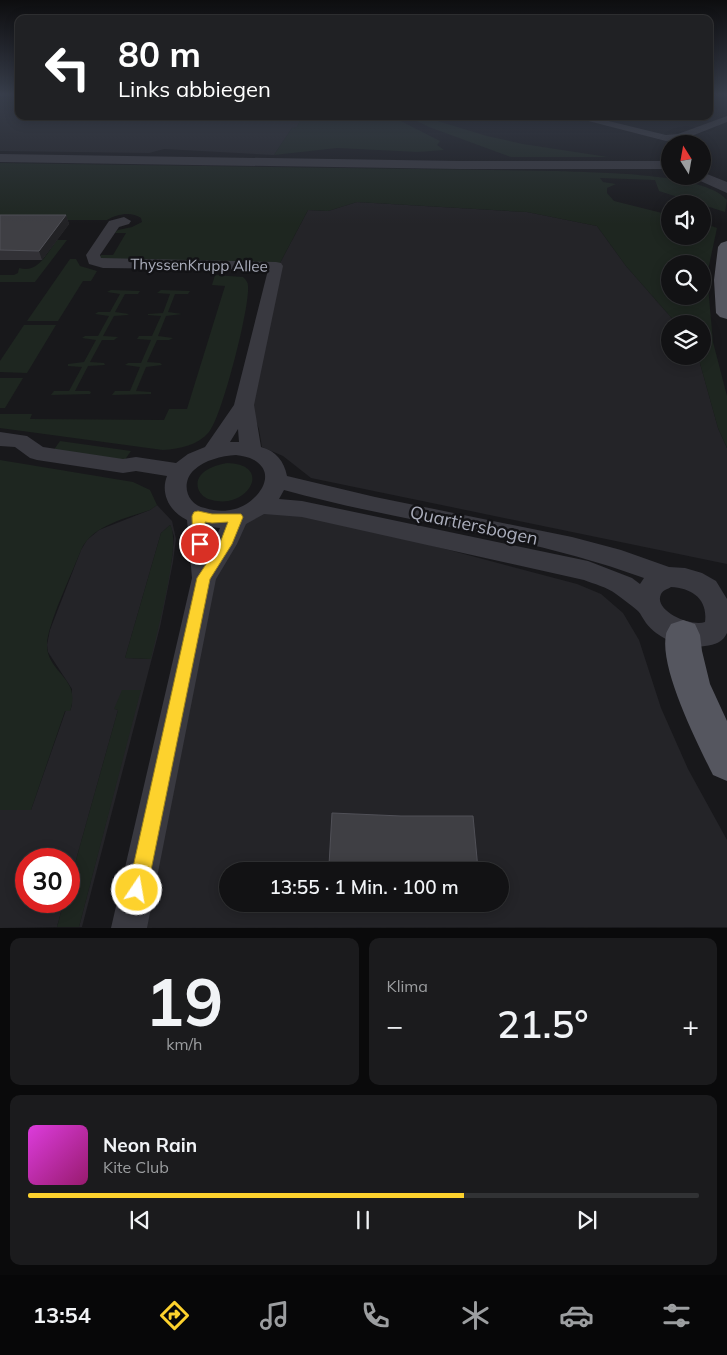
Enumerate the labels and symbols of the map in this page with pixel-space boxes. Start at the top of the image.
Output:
north arrow [661,135,711,185]
street label: ThyssenKrupp Allee [130,254,268,276]
street label: Quartiersbogen [408,500,540,550]
pin [179,523,221,565]
speed limit sign: 30 [15,848,80,913]
position arrow [110,863,162,915]

